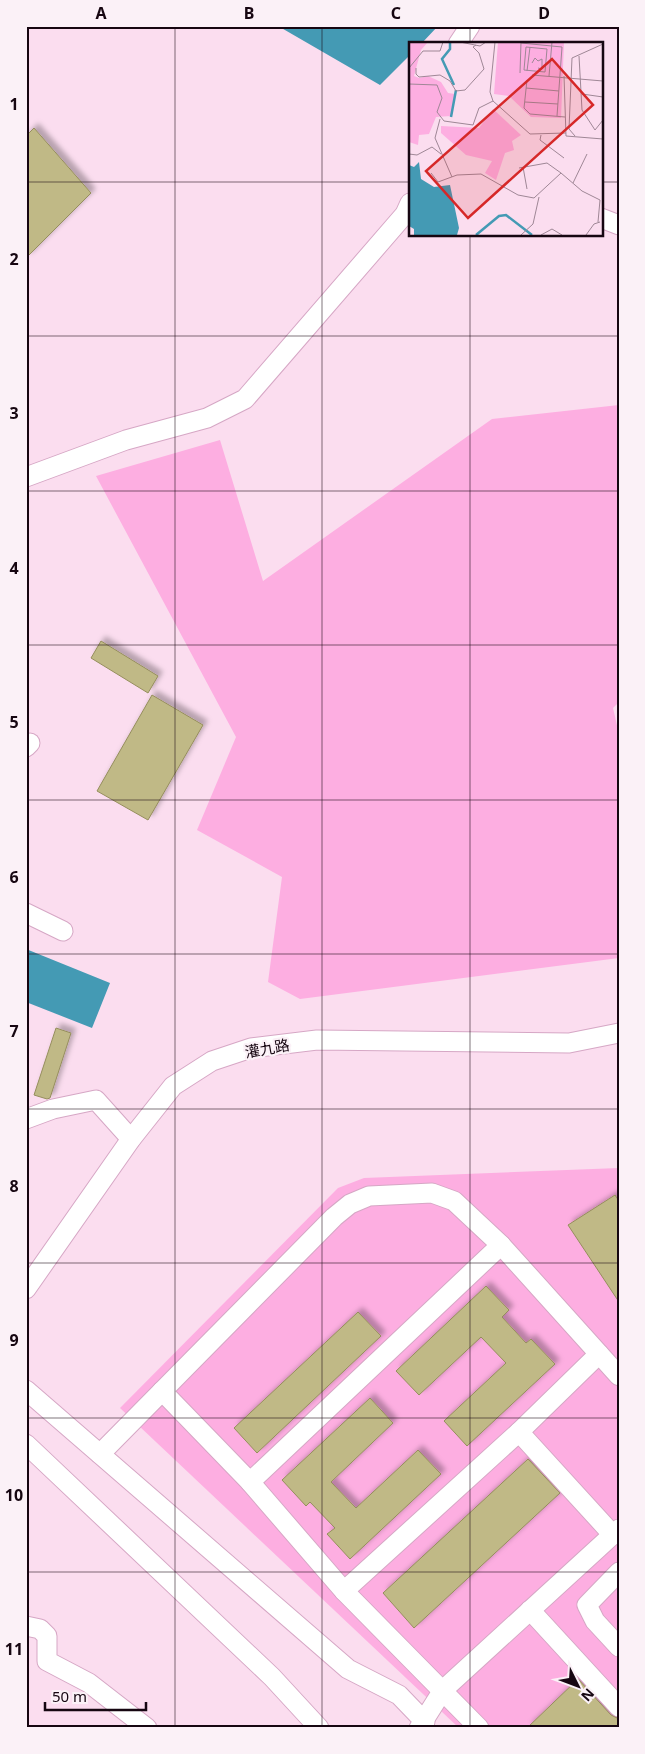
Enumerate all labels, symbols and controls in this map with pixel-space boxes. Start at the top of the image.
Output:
text: A [95,2,107,24]
text: B [244,2,254,24]
text: C [391,2,401,24]
text: D [538,2,550,24]
inset map [409,42,602,236]
text: 1 [9,93,19,115]
text: 2 [9,248,19,270]
text: 3 [9,402,19,424]
text: 4 [9,557,19,579]
text: 5 [9,711,19,733]
text: 6 [9,866,19,888]
text: 7 [9,1020,19,1042]
street label: 灌九路 [243,1034,291,1062]
text: 8 [9,1175,19,1197]
text: 9 [9,1329,19,1351]
text: 10 [5,1484,23,1506]
text: 11 [5,1638,23,1660]
north arrow [552,1662,602,1712]
scale bar [45,1679,146,1711]
text: N [577,1684,599,1706]
text: 50 m [52,1686,87,1706]

